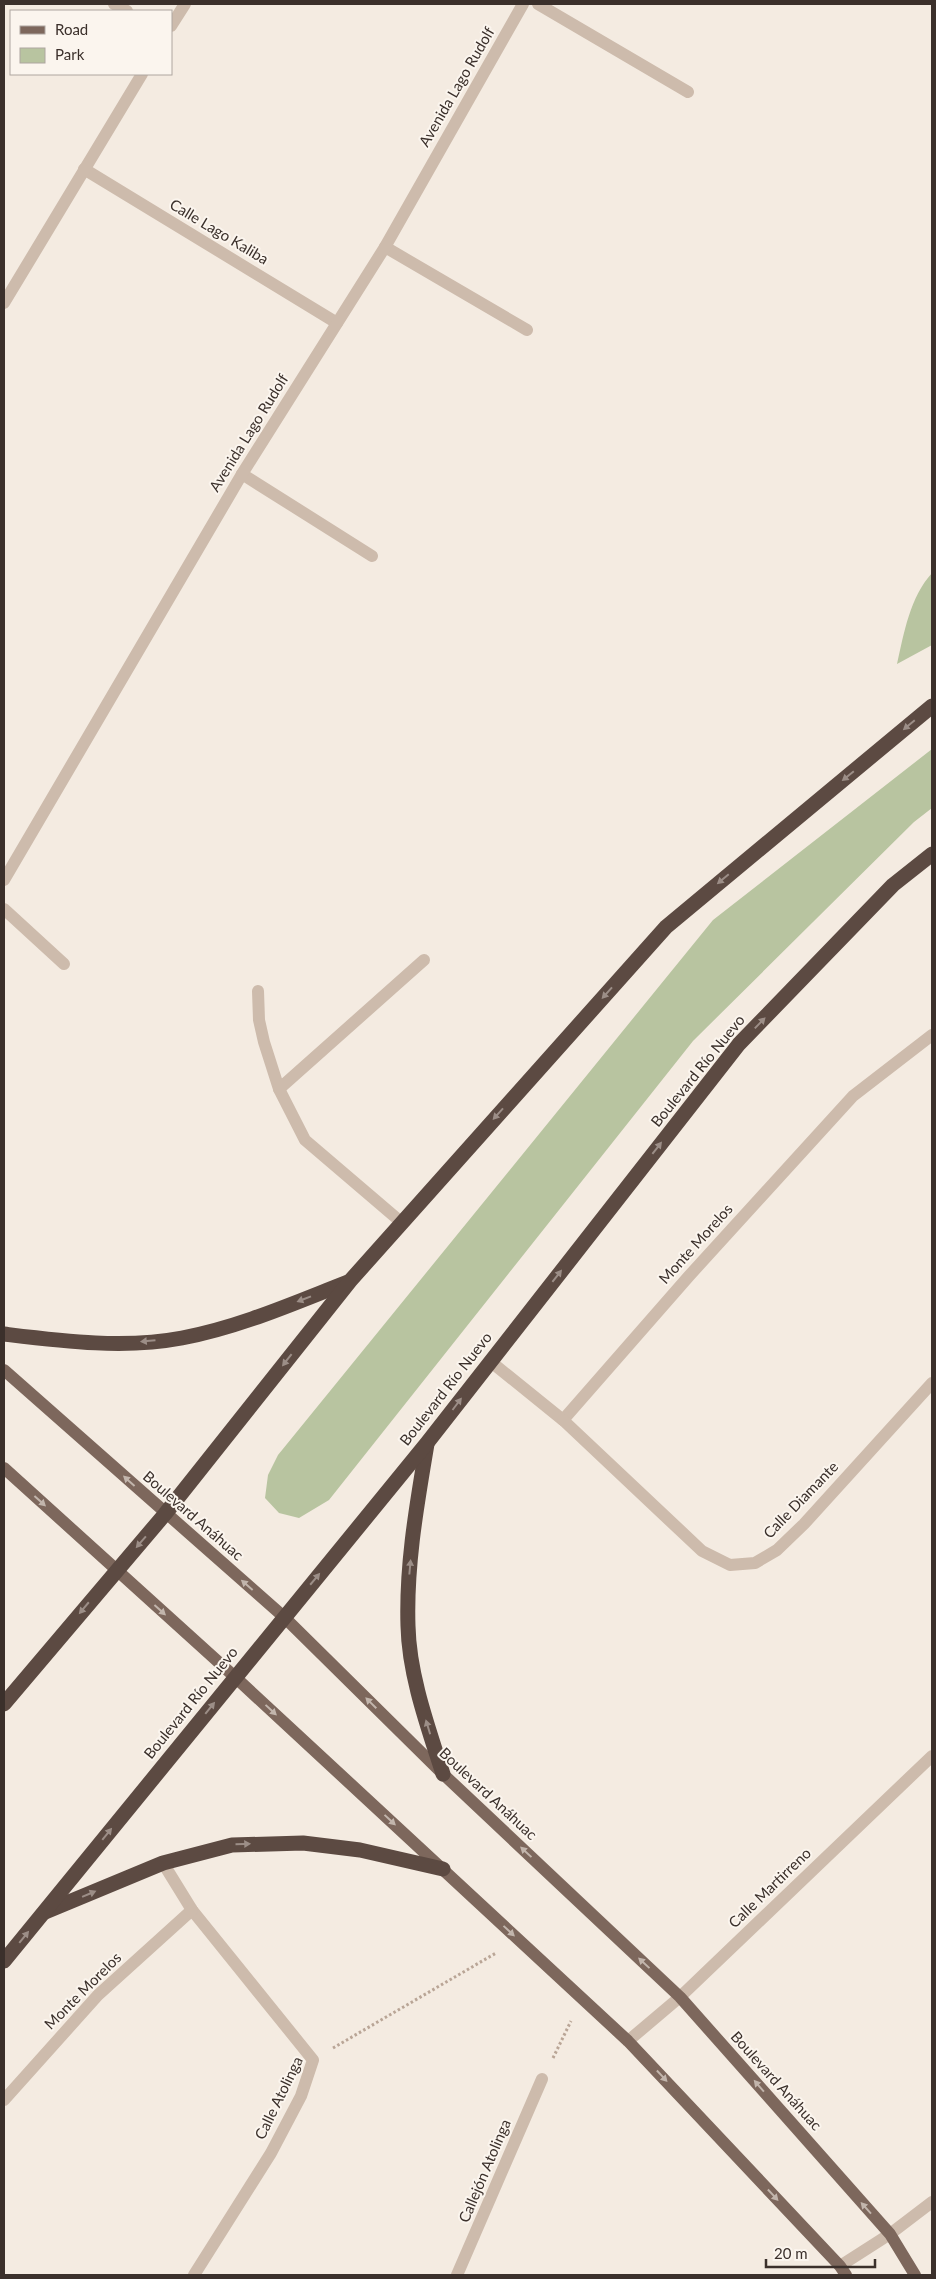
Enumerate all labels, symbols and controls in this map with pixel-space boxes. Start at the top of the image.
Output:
legend [10,10,172,75]
text: Road [55,20,88,38]
street label: Avenida Lago Rudolf [415,23,498,149]
text: Park [55,45,85,63]
street label: Calle Lago Kaliba [167,195,272,268]
street label: Avenida Lago Rudolf [205,370,292,494]
one-way arrow [903,720,916,731]
one-way arrow [842,770,855,781]
one-way arrow [717,874,730,885]
one-way arrow [601,986,613,998]
street label: Boulevard Río Nuevo [647,1011,748,1130]
one-way arrow [754,1017,766,1029]
one-way arrow [493,1107,504,1120]
one-way arrow [652,1142,662,1155]
street label: Monte Morelos [655,1200,736,1287]
one-way arrow [551,1270,562,1283]
one-way arrow [296,1295,311,1303]
street label: Boulevard Río Nuevo [395,1328,495,1449]
one-way arrow [140,1337,156,1345]
one-way arrow [281,1354,292,1367]
one-way arrow [451,1398,462,1411]
street label: Calle Diamante [759,1457,842,1542]
street label: Boulevard Anáhuac [140,1467,247,1564]
one-way arrow [122,1476,135,1487]
one-way arrow [33,1495,45,1507]
one-way arrow [135,1536,146,1549]
one-way arrow [406,1559,414,1575]
one-way arrow [309,1573,320,1586]
one-way arrow [241,1580,253,1591]
one-way arrow [79,1601,90,1614]
one-way arrow [154,1604,166,1616]
street label: Boulevard Río Nuevo [140,1643,241,1762]
one-way arrow [365,1697,377,1709]
one-way arrow [204,1701,215,1714]
one-way arrow [264,1704,276,1716]
one-way arrow [424,1720,432,1735]
street label: Boulevard Anáhuac [436,1743,541,1843]
one-way arrow [384,1814,396,1826]
one-way arrow [102,1828,113,1841]
one-way arrow [235,1840,251,1848]
street label: Calle Martirreno [724,1843,814,1931]
one-way arrow [520,1846,532,1858]
one-way arrow [82,1889,96,1897]
one-way arrow [503,1925,515,1937]
one-way arrow [18,1931,29,1944]
street label: Monte Morelos [40,1948,125,2033]
one-way arrow [638,1957,650,1969]
street label: Boulevard Anáhuac [728,2027,826,2134]
street label: Calle Atolinga [250,2053,306,2142]
one-way arrow [656,2070,668,2082]
one-way arrow [753,2079,764,2092]
street label: Callejón Atolinga [454,2116,514,2225]
one-way arrow [767,2188,779,2200]
one-way arrow [861,2201,872,2214]
scale bar [766,2236,875,2268]
text: 20 m [774,2244,808,2262]

